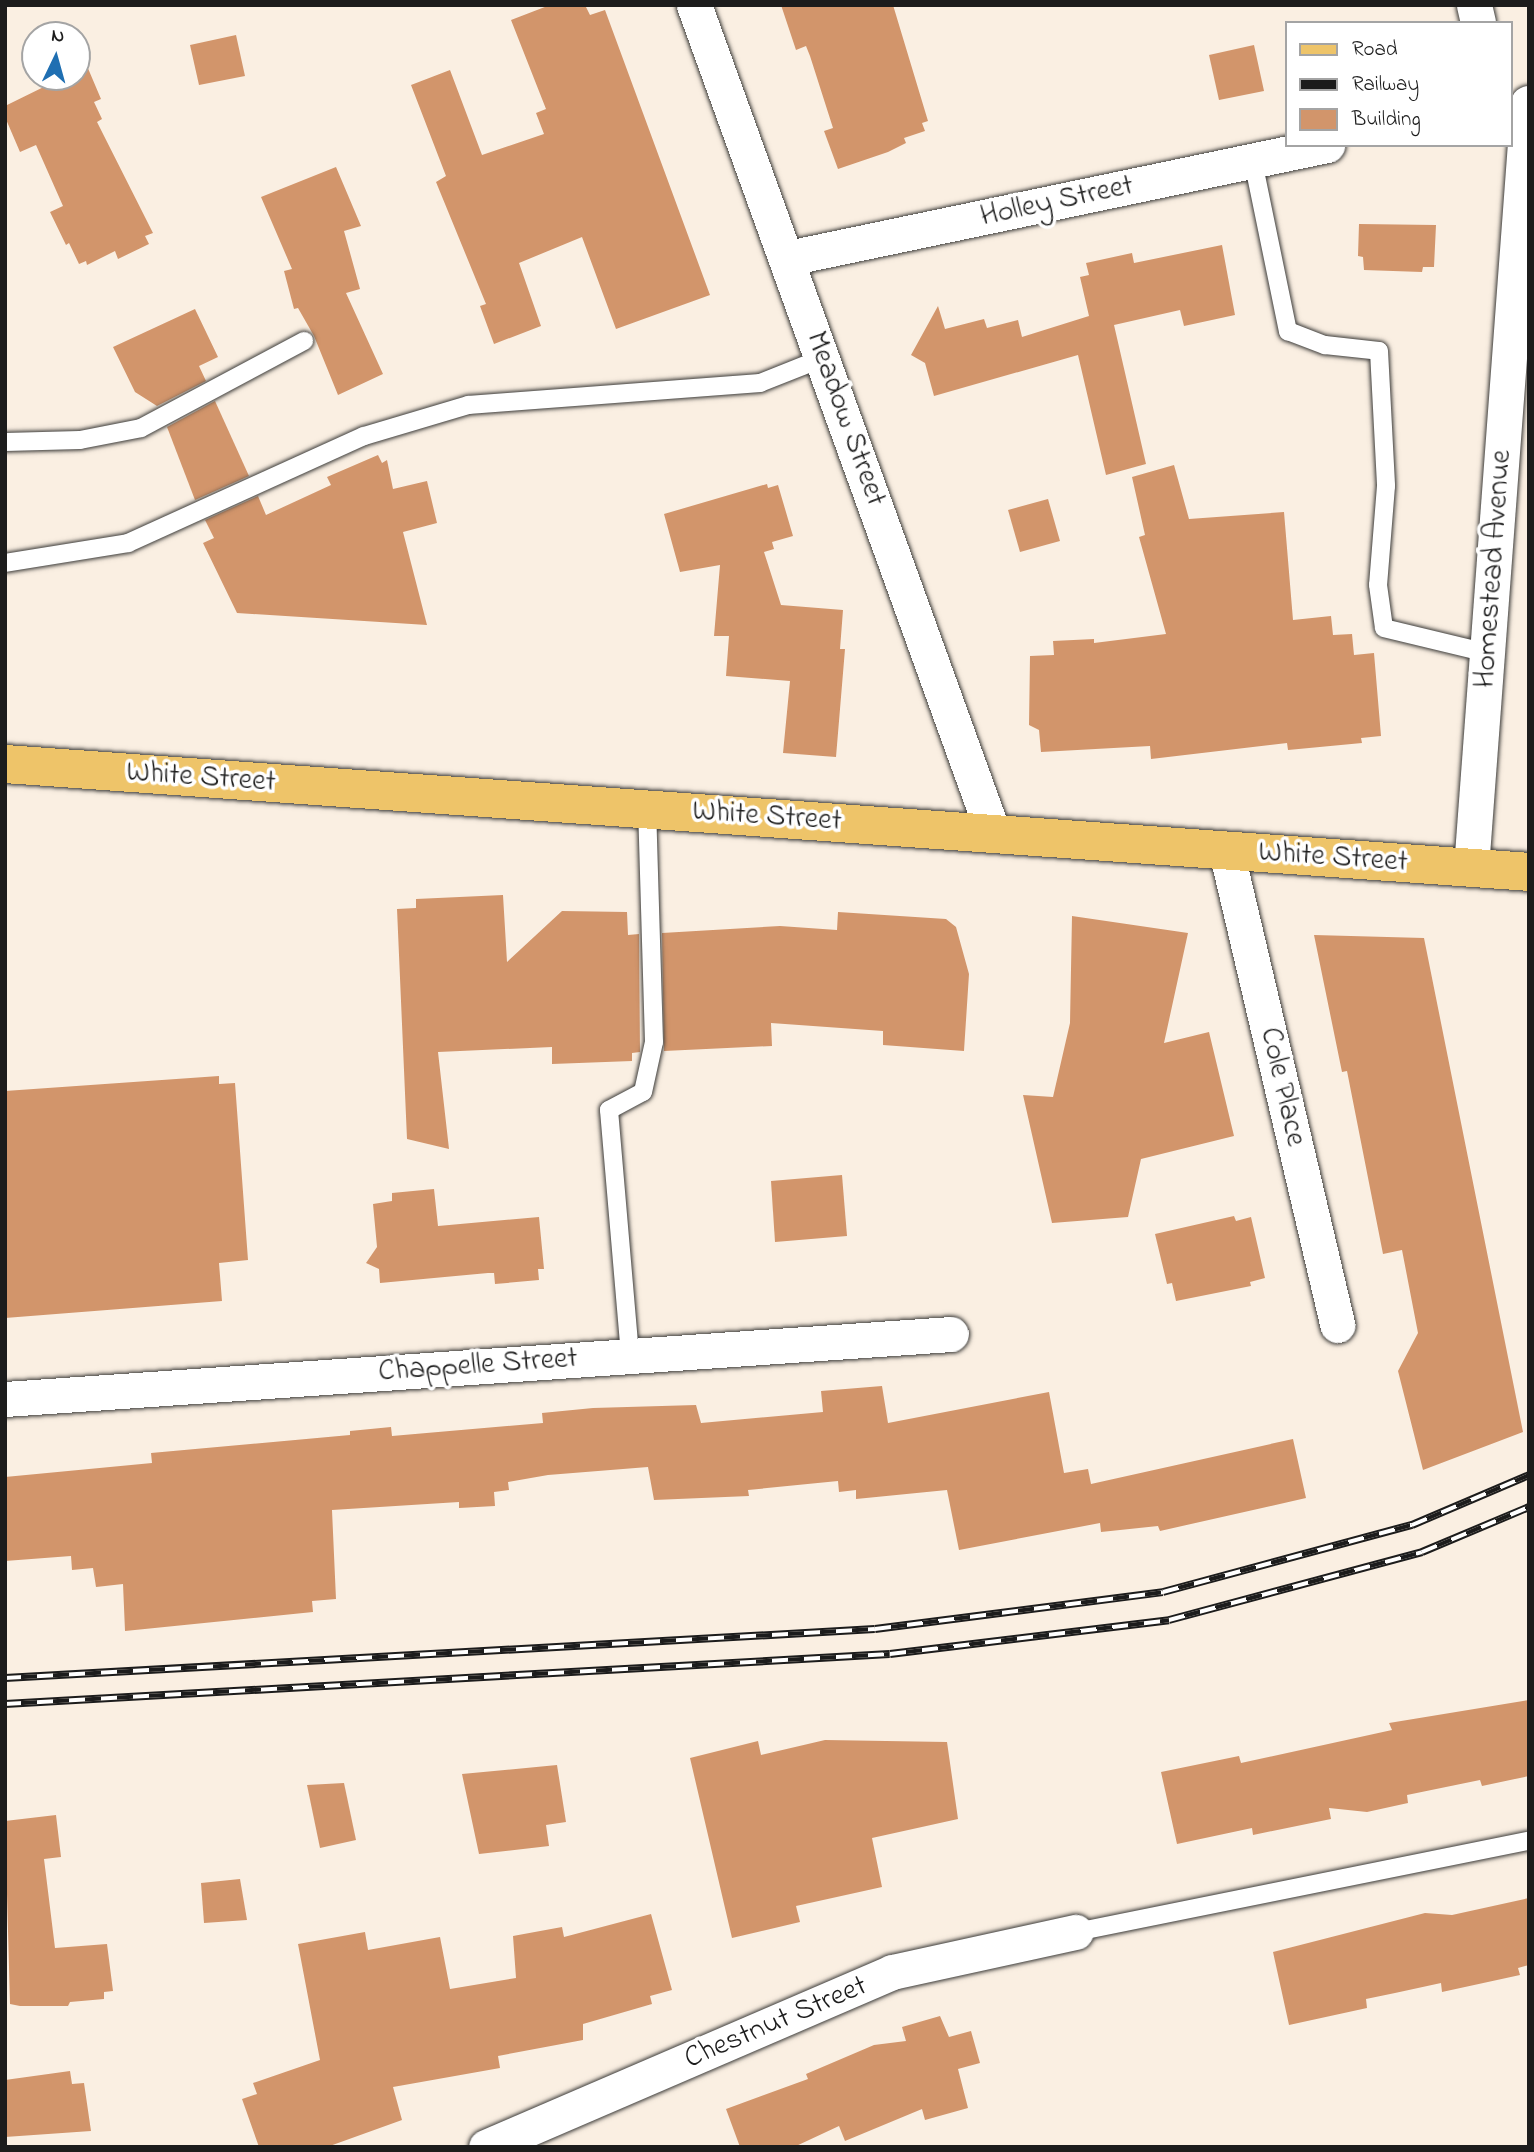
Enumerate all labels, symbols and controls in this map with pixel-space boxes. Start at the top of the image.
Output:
north arrow [21,21,91,91]
legend [1286,21,1513,147]
text: N [50,23,65,51]
text: Road [1352,35,1398,65]
text: Railway [1352,70,1419,100]
text: Building [1352,105,1421,135]
street label: Holley Street [977,168,1137,236]
street label: Meadow Street [797,327,893,511]
street label: Homestead Avenue [1468,449,1520,689]
street label: White Street [125,755,277,801]
street label: White Street [691,794,843,840]
street label: White Street [1257,835,1409,881]
street label: Cole Place [1251,1024,1313,1150]
street label: Chappelle Street [377,1341,579,1391]
street label: Chestnut Street [679,1968,873,2078]

